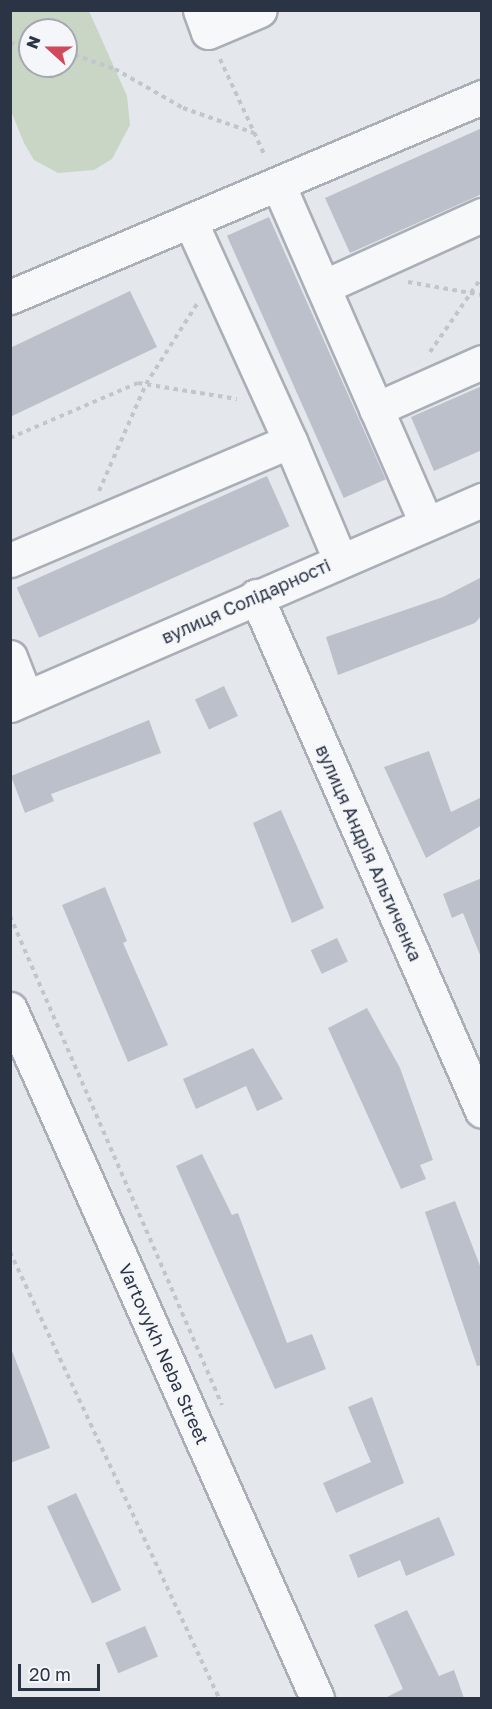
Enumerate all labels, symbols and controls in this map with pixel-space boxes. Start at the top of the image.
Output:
north arrow [18,18,78,78]
text: N [22,33,45,52]
street label: вулиця Солідарності [158,554,334,648]
street label: вулиця Андрія Альтиченка [311,741,427,965]
street label: Vartovykh Neba Street [114,1260,214,1448]
scale bar [21,1652,104,1690]
text: 20 m [29,1663,71,1685]

